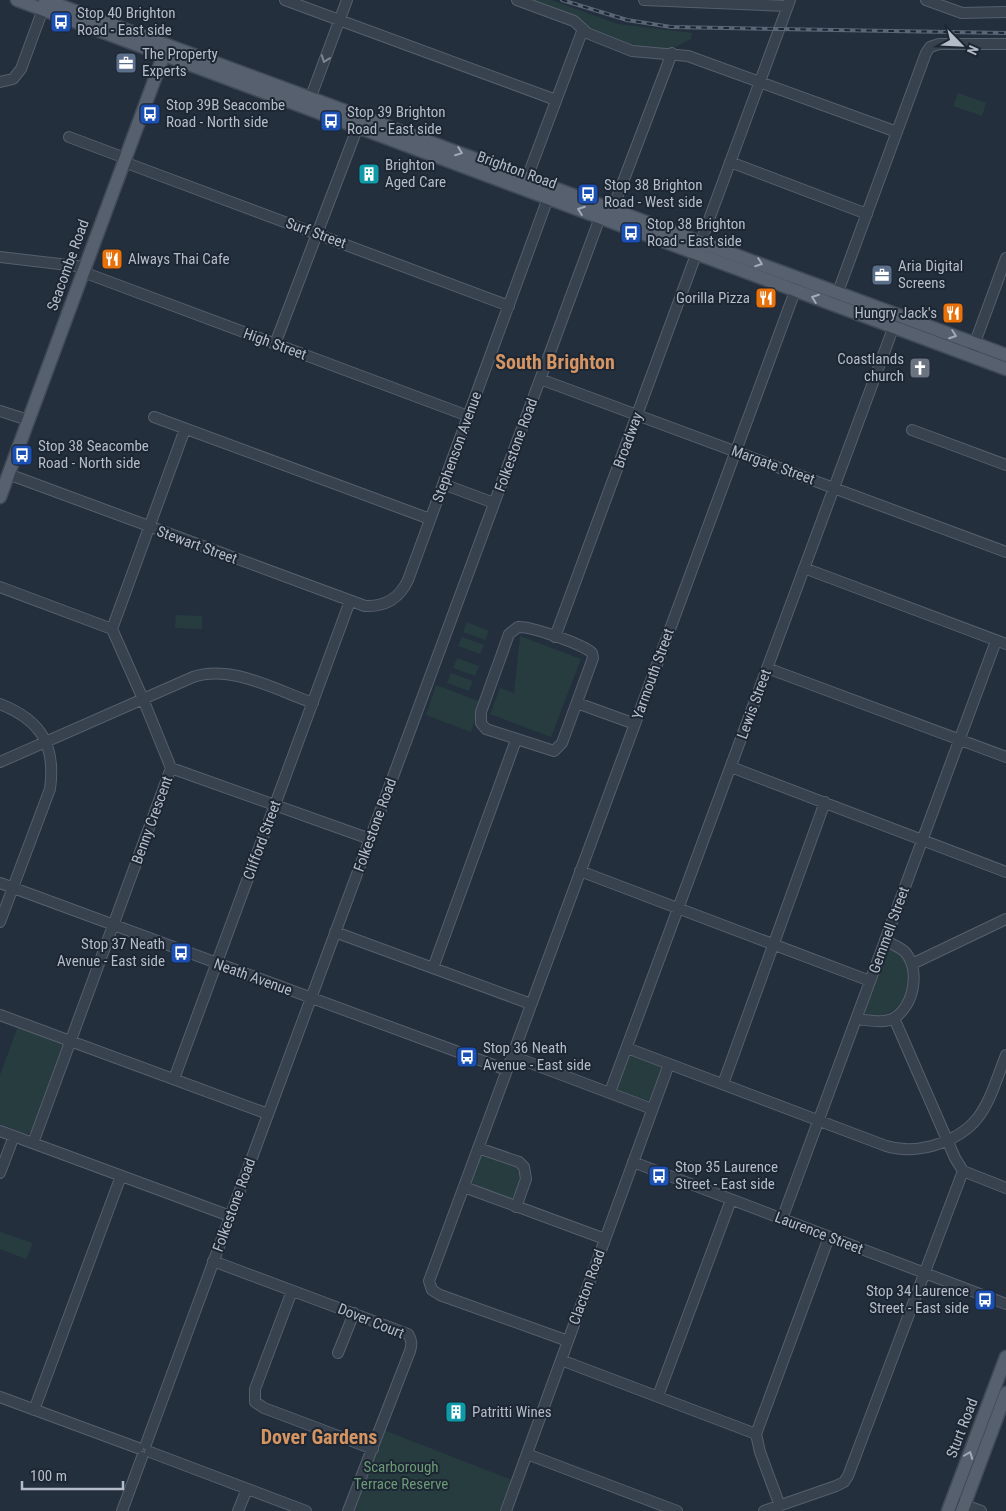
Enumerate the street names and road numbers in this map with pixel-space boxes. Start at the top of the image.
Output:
street label: Brighton Road [475,147,559,193]
street label: Surf Street [283,214,349,252]
street label: Seacombe Road [43,217,93,313]
street label: High Street [241,324,309,364]
street label: Stephenson Avenue [429,389,485,505]
street label: Folkestone Road [491,396,541,494]
street label: Broadway [610,410,646,470]
street label: Margate Street [729,442,817,488]
street label: Stewart Street [154,522,240,568]
street label: Yarmouth Street [628,626,678,722]
street label: Lewis Street [733,667,775,741]
street label: Benny Crescent [128,774,176,866]
street label: Folkestone Road [350,776,400,874]
street label: Clifford Street [239,798,285,882]
street label: Gemmell Street [865,884,913,976]
street label: Neath Avenue [211,955,295,999]
street label: Folkestone Road [209,1156,259,1254]
street label: Laurence Street [772,1208,866,1258]
street label: Clacton Road [565,1247,609,1327]
street label: Dover Court [335,1300,407,1342]
street label: Sturt Road [942,1396,982,1460]

